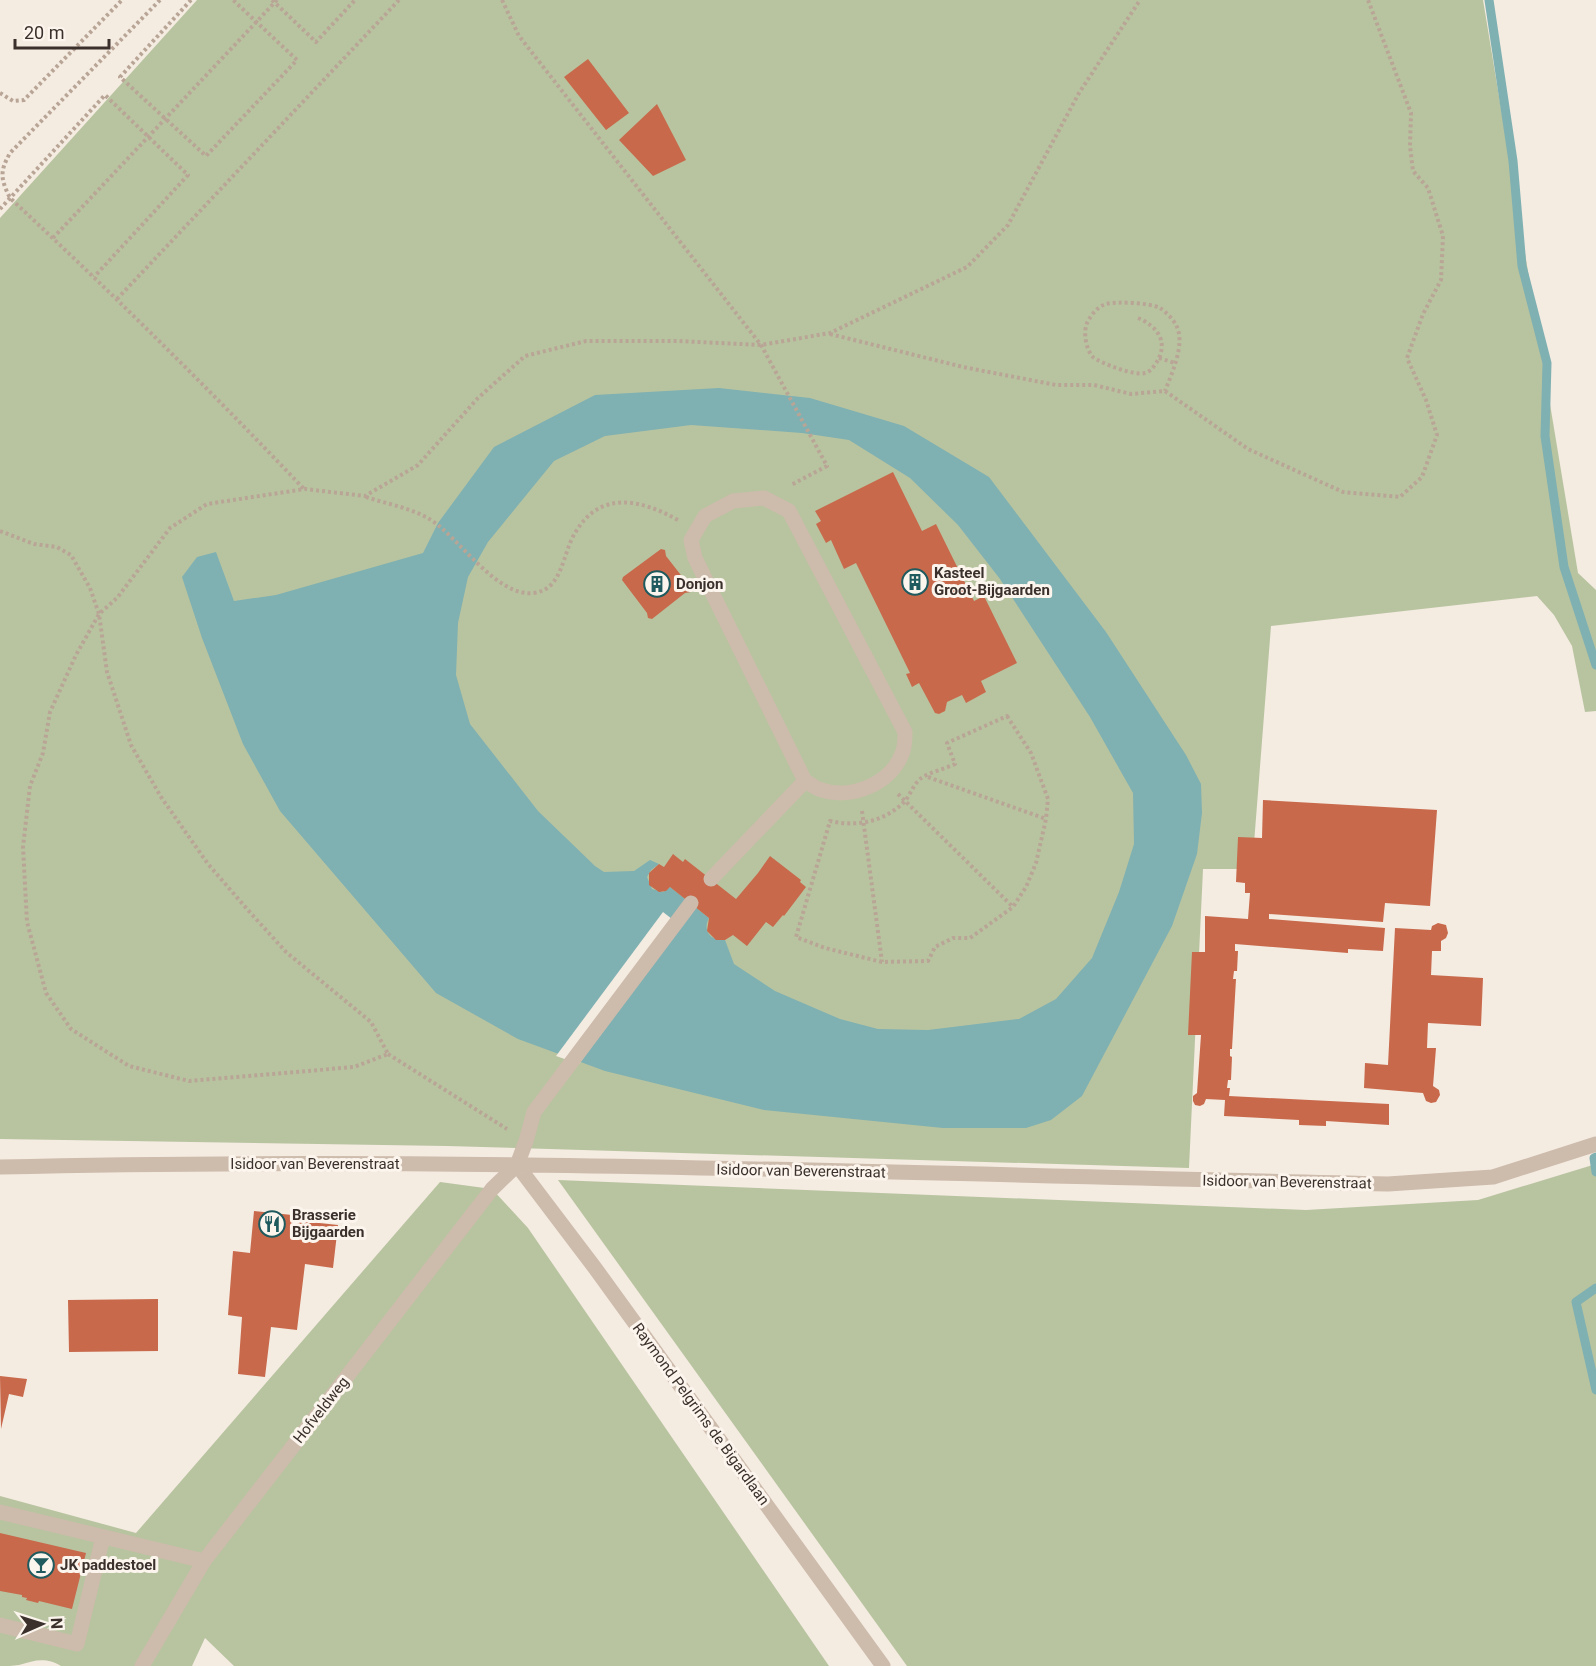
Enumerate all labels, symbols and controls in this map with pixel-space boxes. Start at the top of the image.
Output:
scale bar [15,12,110,50]
text: 20 m [24,22,64,43]
place label: Kasteel Groot-Bijgaarden [934,564,1050,599]
building icon: Kasteel Groot-Bijgaarden [900,567,930,597]
building icon: Donjon [642,569,672,599]
place label: Donjon [676,575,723,593]
street label: Isidoor van Beverenstraat [230,1155,400,1173]
street label: Isidoor van Beverenstraat [716,1161,886,1181]
street label: Isidoor van Beverenstraat [1202,1172,1372,1192]
place label: Brasserie Bijgaarden [292,1206,364,1241]
restaurant icon: Brasserie Bijgaarden [257,1209,287,1239]
street label: Raymond Pelgrims de Bigardlaan [629,1319,773,1509]
street label: Hofveldweg [289,1373,353,1447]
bar icon: JK paddestoel [26,1550,56,1580]
place label: JK paddestoel [60,1556,156,1574]
north arrow [12,1594,72,1654]
text: N [47,1617,66,1629]

